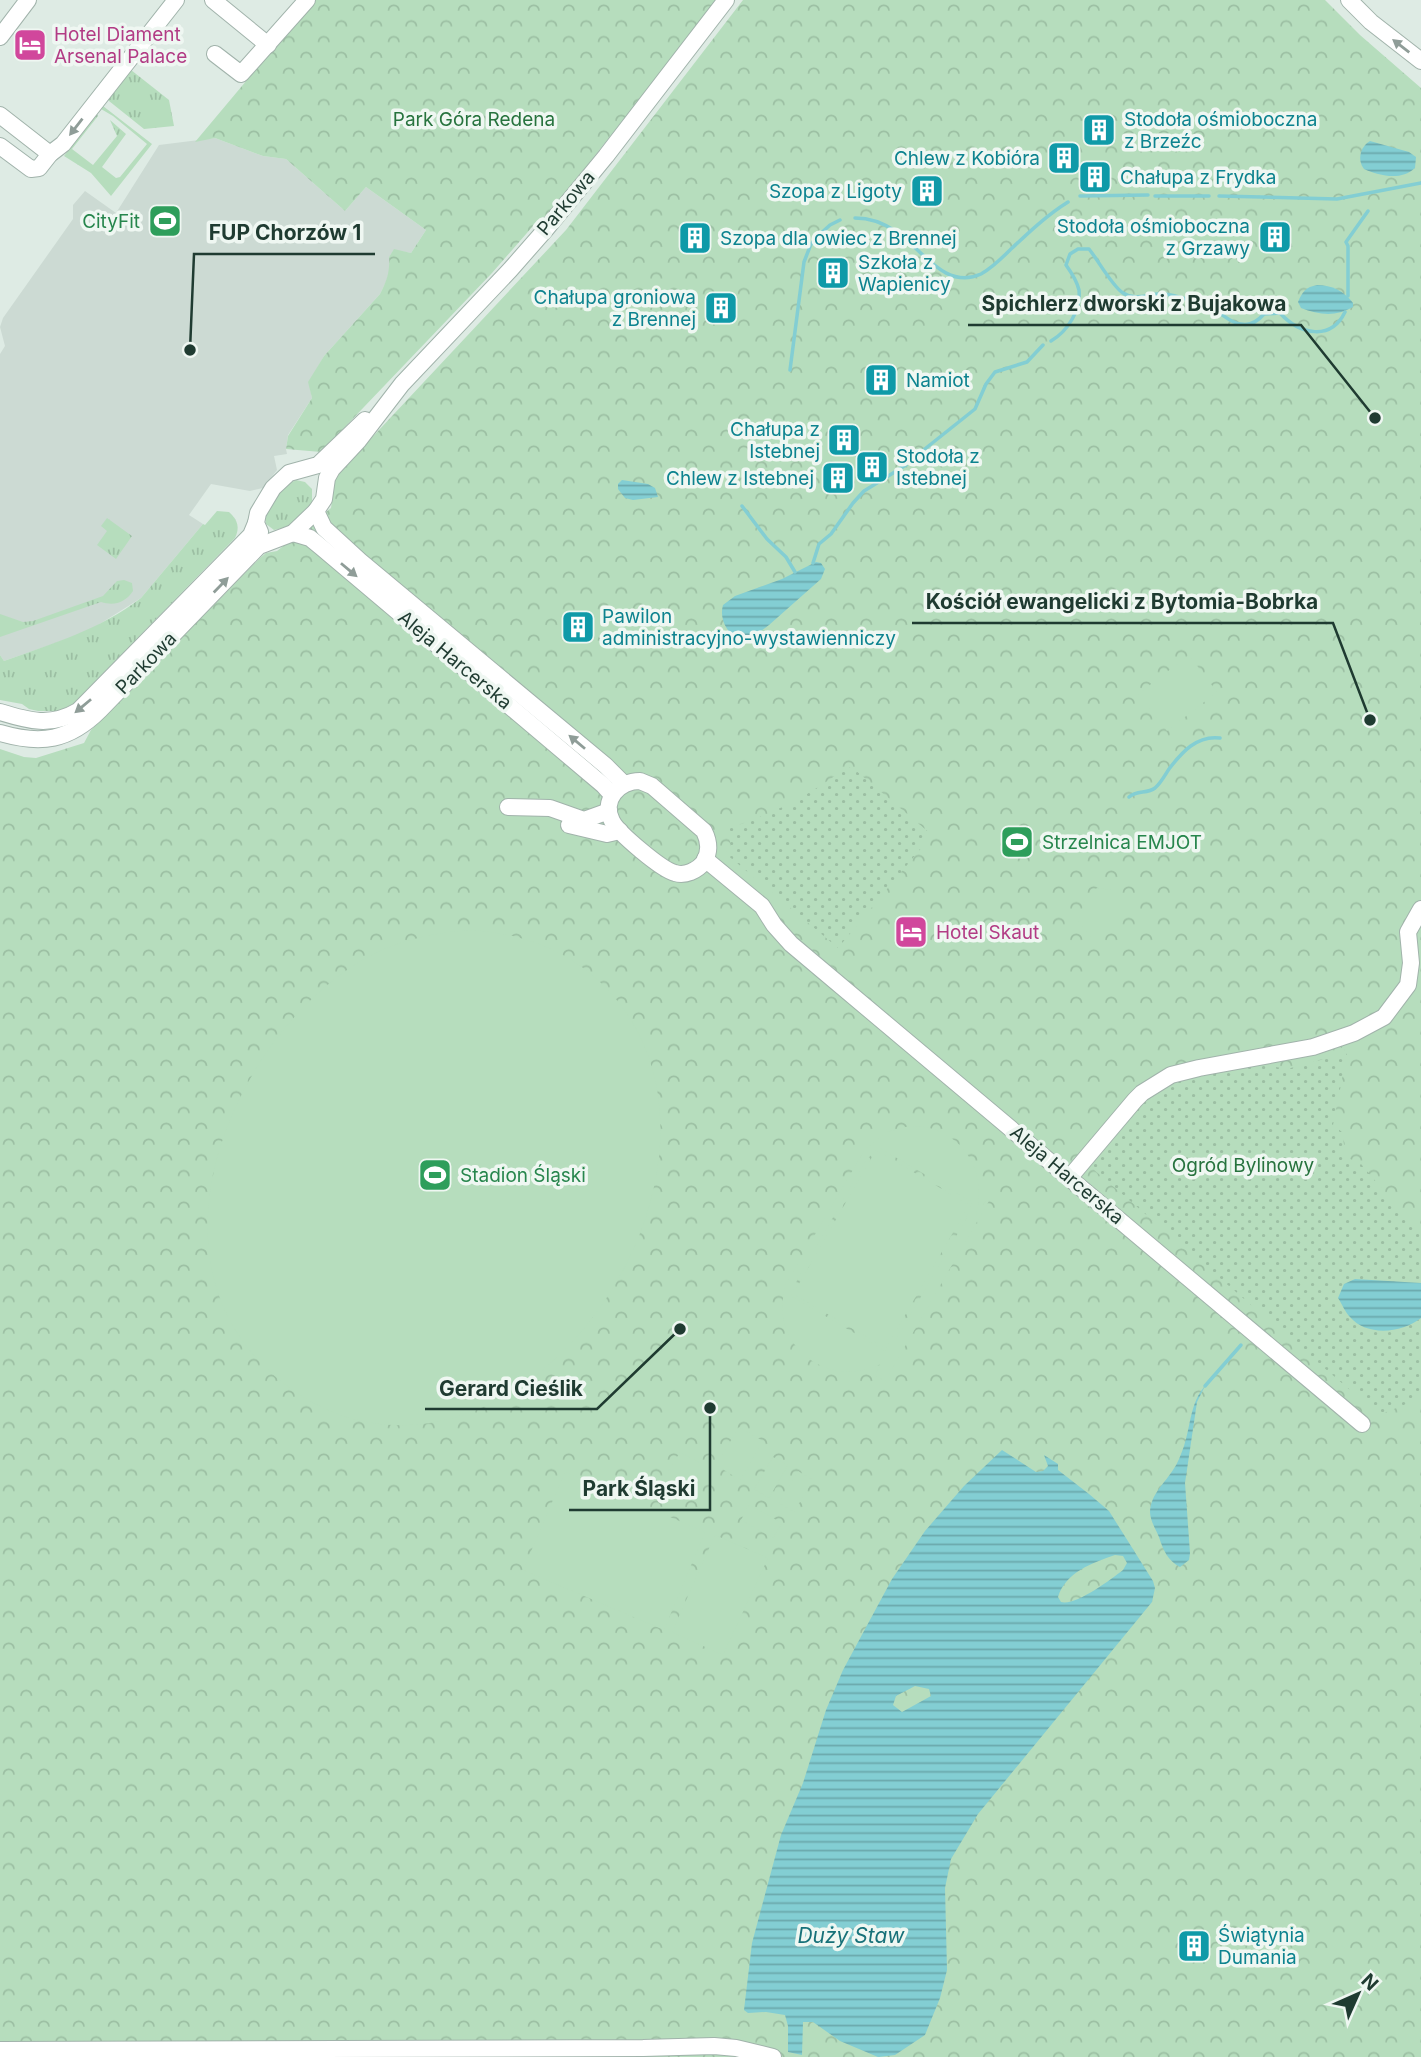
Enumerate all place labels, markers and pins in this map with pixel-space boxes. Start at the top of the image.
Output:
place label: Hotel Diament Arsenal Palace [54,23,187,68]
hotel icon: Hotel Diament Arsenal Palace [11,26,49,64]
place label: Stodoła ośmioboczna z Brzeźc [1124,108,1317,153]
building icon: Stodoła ośmioboczna z Brzeźc [1080,111,1118,149]
building icon: Chlew z Kobióra [1045,139,1083,177]
place label: Chlew z Kobióra [894,147,1040,170]
building icon: Chałupa z Frydka [1076,158,1114,196]
place label: Chałupa z Frydka [1120,166,1276,189]
building icon: Szopa z Ligoty [908,172,946,210]
place label: Szopa z Ligoty [769,180,902,203]
sports icon: CityFit [146,202,184,240]
place label: CityFit [82,210,140,233]
callout: FUP Chorzów 1 [194,212,375,254]
place label: Stodoła ośmioboczna z Grzawy [1057,215,1250,260]
building icon: Stodoła ośmioboczna z Grzawy [1256,218,1294,256]
building icon: Szopa dla owiec z Brennej [676,219,714,257]
place label: Szopa dla owiec z Brennej [720,227,957,250]
place label: Szkoła z Wapienicy [858,251,951,296]
building icon: Szkoła z Wapienicy [814,254,852,292]
callout: Spichlerz dworski z Bujakowa [968,283,1301,325]
place label: Chałupa groniowa z Brennej [534,286,696,331]
building icon: Chałupa groniowa z Brennej [702,289,740,327]
building icon: Namiot [862,361,900,399]
place label: Namiot [906,369,970,392]
place label: Chałupa z Istebnej [730,418,820,463]
building icon: Chałupa z Istebnej [825,421,863,459]
place label: Stodoła z Istebnej [896,445,980,490]
building icon: Stodoła z Istebnej [853,448,891,486]
building icon: Chlew z Istebnej [819,459,857,497]
place label: Chlew z Istebnej [666,467,814,490]
callout: Kościół ewangelicki z Bytomia-Bobrka [912,581,1333,623]
place label: Pawilon administracyjno-wystawienniczy [602,605,896,650]
building icon: Pawilon administracyjno-wystawienniczy [559,608,597,646]
sports icon: Strzelnica EMJOT [998,823,1036,861]
place label: Strzelnica EMJOT [1042,831,1202,854]
hotel icon: Hotel Skaut [892,913,930,951]
place label: Hotel Skaut [936,921,1039,944]
sports icon: Stadion Śląski [416,1156,454,1194]
place label: Stadion Śląski [460,1164,586,1187]
callout: Gerard Cieślik [425,1367,597,1409]
callout: Park Śląski [569,1468,710,1510]
place label: Świątynia Dumania [1218,1924,1305,1969]
building icon: Świątynia Dumania [1175,1927,1213,1965]

